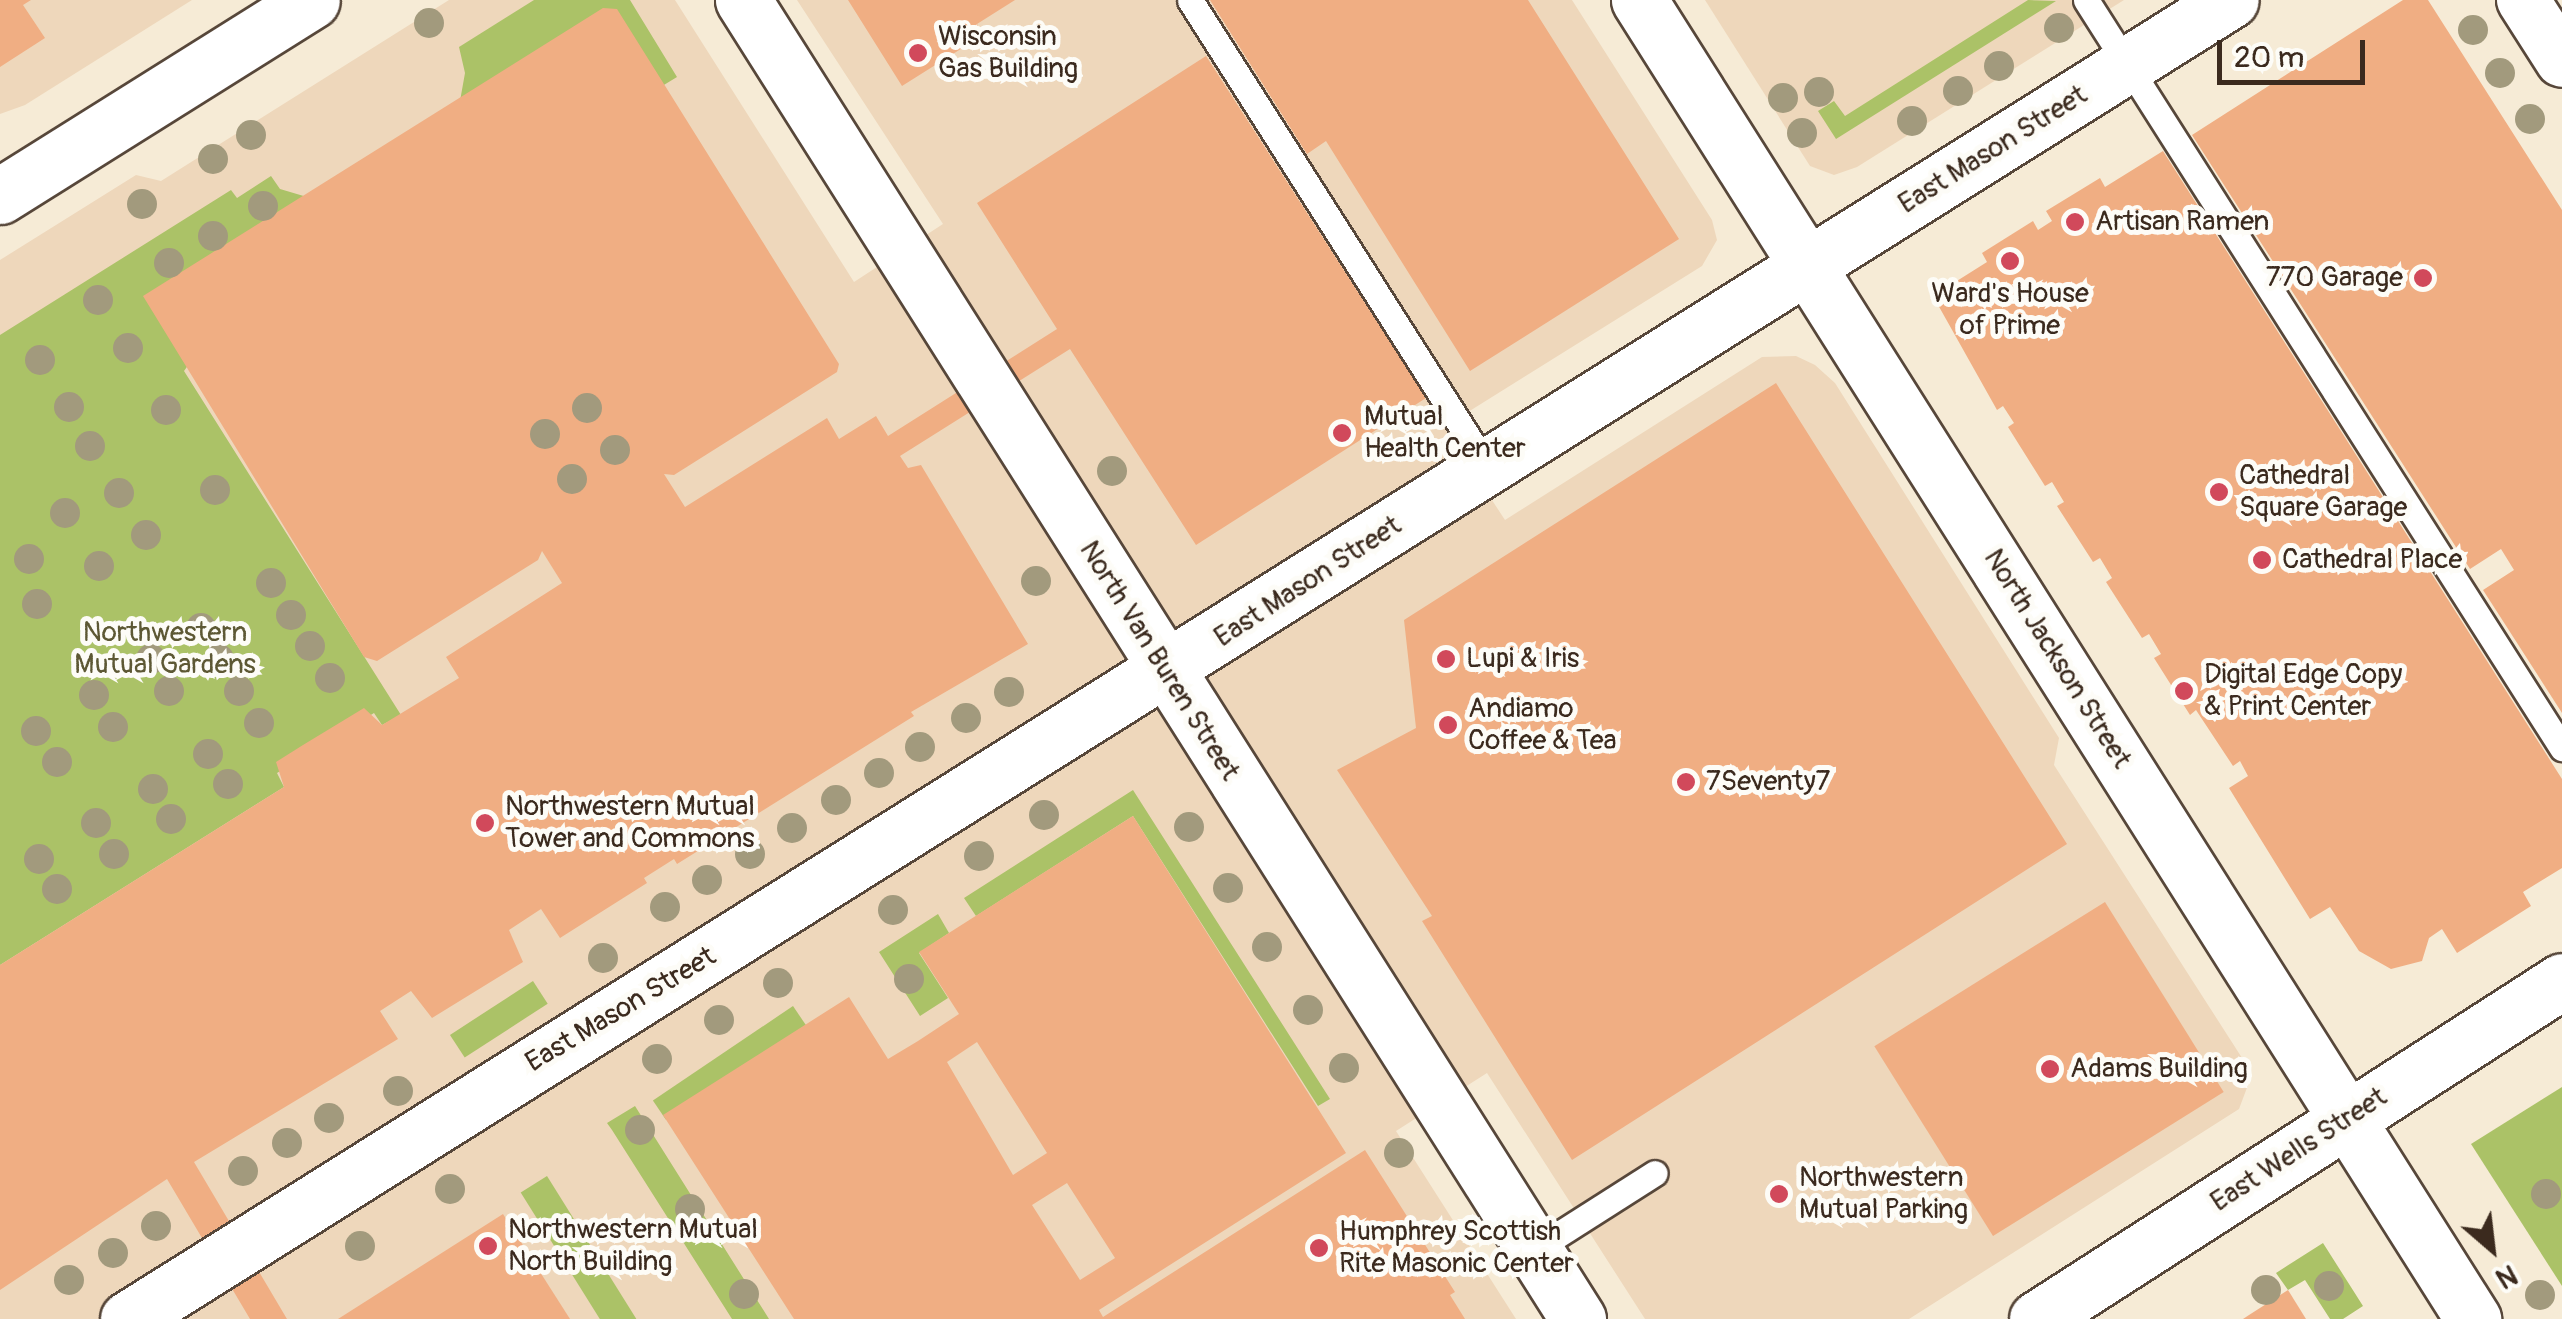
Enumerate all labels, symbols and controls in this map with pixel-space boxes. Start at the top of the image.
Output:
place label: Wisconsin Gas Building [938,20,1078,86]
scale bar [2222,20,2370,82]
text: 20 m [2234,39,2304,76]
marker: Wisconsin Gas Building [907,42,929,64]
street label: East Mason Street [1893,79,2093,221]
place label: Artisan Ramen [2095,205,2269,239]
marker: Artisan Ramen [2064,211,2086,233]
marker: Ward's House of Prime [1999,250,2021,272]
place label: 770 Garage [2266,261,2403,295]
marker: 770 Garage [2412,267,2434,289]
place label: Ward's House of Prime [1931,277,2089,343]
place label: Mutual Health Center [1364,400,1526,466]
marker: Mutual Health Center [1329,420,1355,446]
place label: Cathedral Square Garage [2239,459,2407,525]
marker: Cathedral Square Garage [2208,481,2230,503]
street label: East Mason Street [1208,509,1408,655]
street label: North Van Buren Street [1072,535,1246,787]
street label: North Jackson Street [1976,543,2138,775]
place label: Cathedral Place [2282,543,2462,577]
marker: Cathedral Place [2251,549,2273,571]
park label: Northwestern Mutual Gardens [74,616,256,682]
place label: Lupi & Iris [1466,642,1579,676]
marker: Lupi & Iris [1435,648,1457,670]
place label: Digital Edge Copy & Print Center [2204,658,2402,724]
marker: Digital Edge Copy & Print Center [2173,680,2195,702]
place label: Andiamo Coffee & Tea [1468,692,1617,758]
marker: Andiamo Coffee & Tea [1437,714,1459,736]
place label: 7Seventy7 [1706,765,1830,799]
marker: 7Seventy7 [1675,771,1697,793]
place label: Northwestern Mutual Tower and Commons [505,790,755,856]
marker: Northwestern Mutual Tower and Commons [474,812,496,834]
street label: East Mason Street [520,940,722,1080]
place label: Adams Building [2070,1052,2248,1086]
marker: Adams Building [2039,1058,2061,1080]
street label: East Wells Street [2205,1081,2393,1219]
place label: Northwestern Mutual Parking [1799,1161,1968,1227]
marker: Northwestern Mutual Parking [1768,1183,1790,1205]
north arrow [2442,1199,2542,1299]
place label: Northwestern Mutual North Building [508,1213,758,1279]
place label: Humphrey Scottish Rite Masonic Center [1339,1215,1574,1281]
marker: Northwestern Mutual North Building [477,1235,499,1257]
marker: Humphrey Scottish Rite Masonic Center [1308,1237,1330,1259]
text: N [2490,1256,2523,1296]

